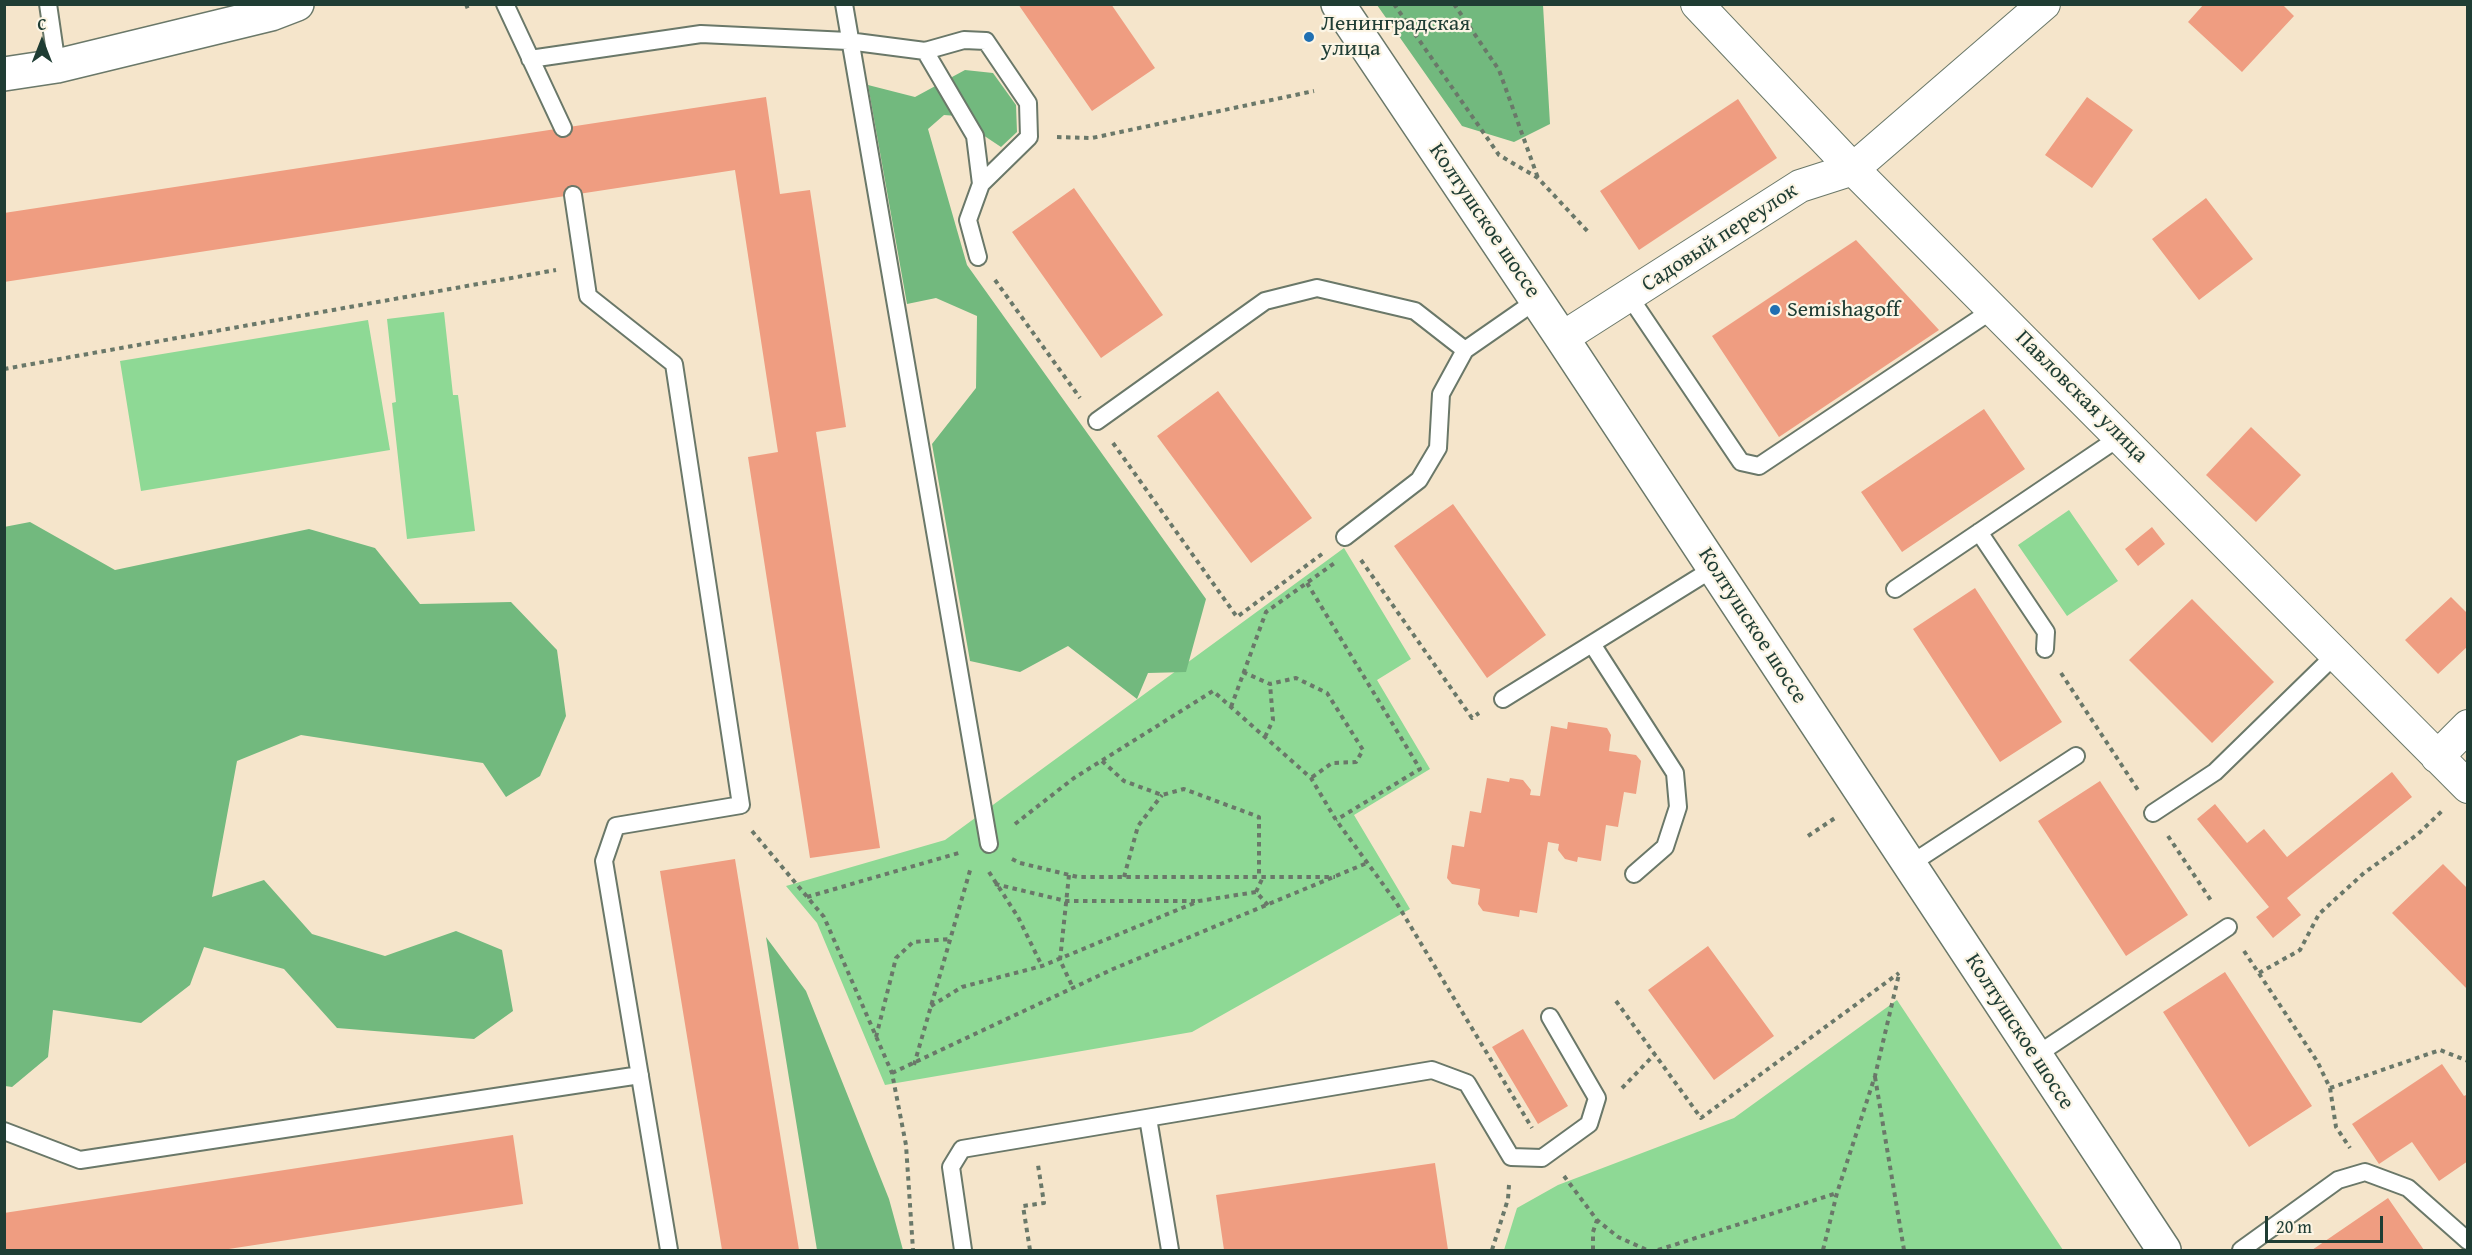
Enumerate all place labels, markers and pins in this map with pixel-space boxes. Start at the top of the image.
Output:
place label: Ленинградская улица [1321,11,1470,62]
marker: Ленинградская улица [1302,30,1316,44]
place label: Semishagoff [1787,297,1900,323]
marker: Semishagoff [1768,303,1782,317]

